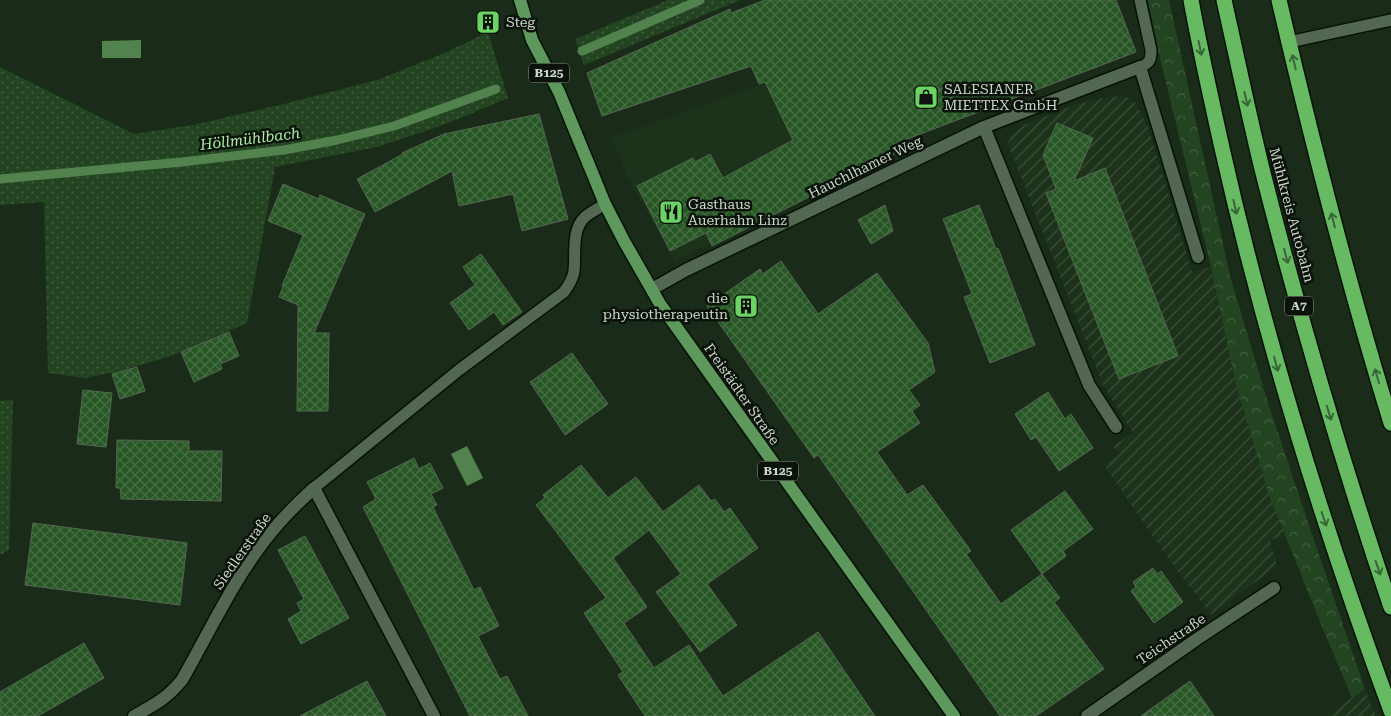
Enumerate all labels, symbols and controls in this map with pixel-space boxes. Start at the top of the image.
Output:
building icon: Steg [475,9,501,35]
place label: Steg [506,14,535,30]
one-way arrow [1196,39,1205,55]
one-way arrow [1289,54,1298,70]
road number: B125 [529,64,569,82]
place label: SALESIANER MIETTEX GmbH [944,81,1058,113]
shop icon: SALESIANER MIETTEX GmbH [913,84,939,110]
one-way arrow [1242,90,1251,106]
water label: Höllmühlbach [198,124,301,154]
street label: Hauchlhamer Weg [806,133,924,201]
street label: Mühlkreis Autobahn [1266,146,1318,284]
place label: Gasthaus Auerhahn Linz [688,196,787,228]
one-way arrow [1231,198,1240,214]
restaurant icon: Gasthaus Auerhahn Linz [658,199,684,225]
one-way arrow [1328,212,1337,228]
one-way arrow [1281,248,1291,264]
place label: die physiotherapeutin [603,290,728,322]
building icon: die physiotherapeutin [733,293,759,319]
road number: A7 [1285,296,1313,316]
street label: Freistädter Straße [701,340,783,448]
one-way arrow [1272,355,1282,371]
one-way arrow [1371,368,1381,384]
one-way arrow [1325,405,1335,421]
road number: B125 [758,462,798,481]
street label: Siedlerstraße [210,510,274,592]
one-way arrow [1320,511,1330,527]
one-way arrow [1374,560,1383,575]
street label: Teichstraße [1134,610,1208,668]

